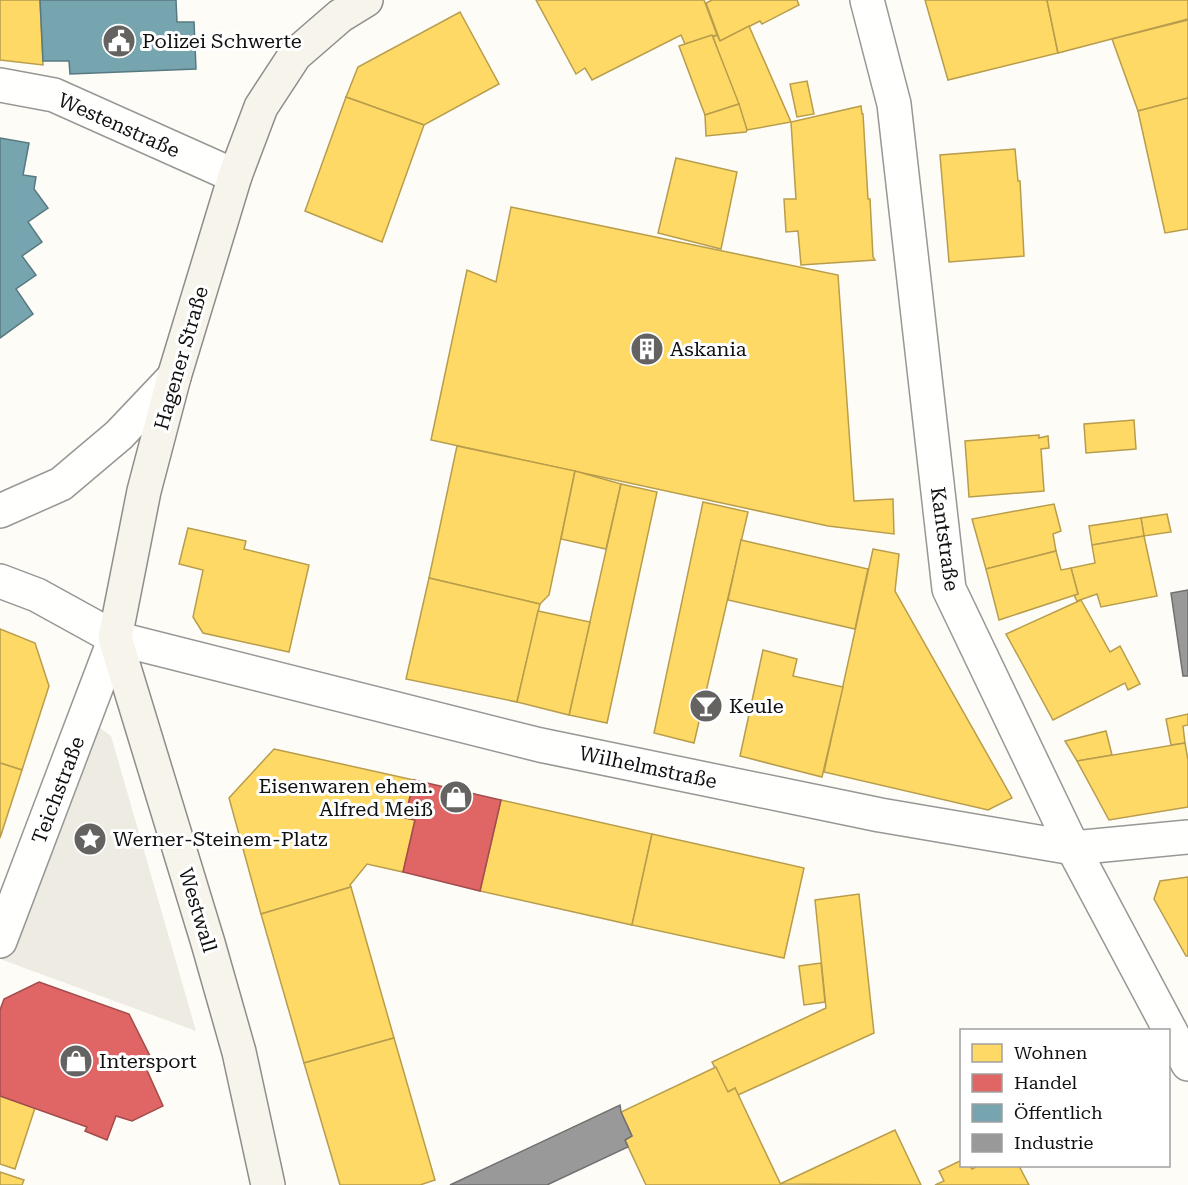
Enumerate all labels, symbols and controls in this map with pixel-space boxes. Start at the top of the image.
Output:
public building icon: Polizei Schwerte [101,23,137,59]
place label: Polizei Schwerte [142,29,302,53]
street label: Westenstraße [55,88,183,162]
street label: Hagener Straße [149,283,213,433]
building icon: Askania [629,331,665,367]
place label: Askania [670,337,747,361]
street label: Kantstraße [926,485,964,593]
bar icon: Keule [688,688,724,724]
place label: Keule [729,694,784,718]
street label: Teichstraße [27,733,89,847]
street label: Wilhelmstraße [577,741,719,793]
place label: Eisenwaren ehem. Alfred Meiß [259,774,433,821]
shop icon: Eisenwaren ehem. Alfred Meiß [438,779,474,815]
place icon: Werner-Steinem-Platz [72,821,108,857]
place label: Werner-Steinem-Platz [113,827,327,851]
street label: Westwall [174,865,222,955]
legend [960,1029,1170,1167]
text: Wohnen [1014,1042,1088,1063]
shop icon: Intersport [58,1043,94,1079]
place label: Intersport [99,1049,197,1073]
text: Handel [1014,1072,1077,1093]
text: Öffentlich [1014,1102,1103,1123]
text: Industrie [1014,1132,1094,1153]

